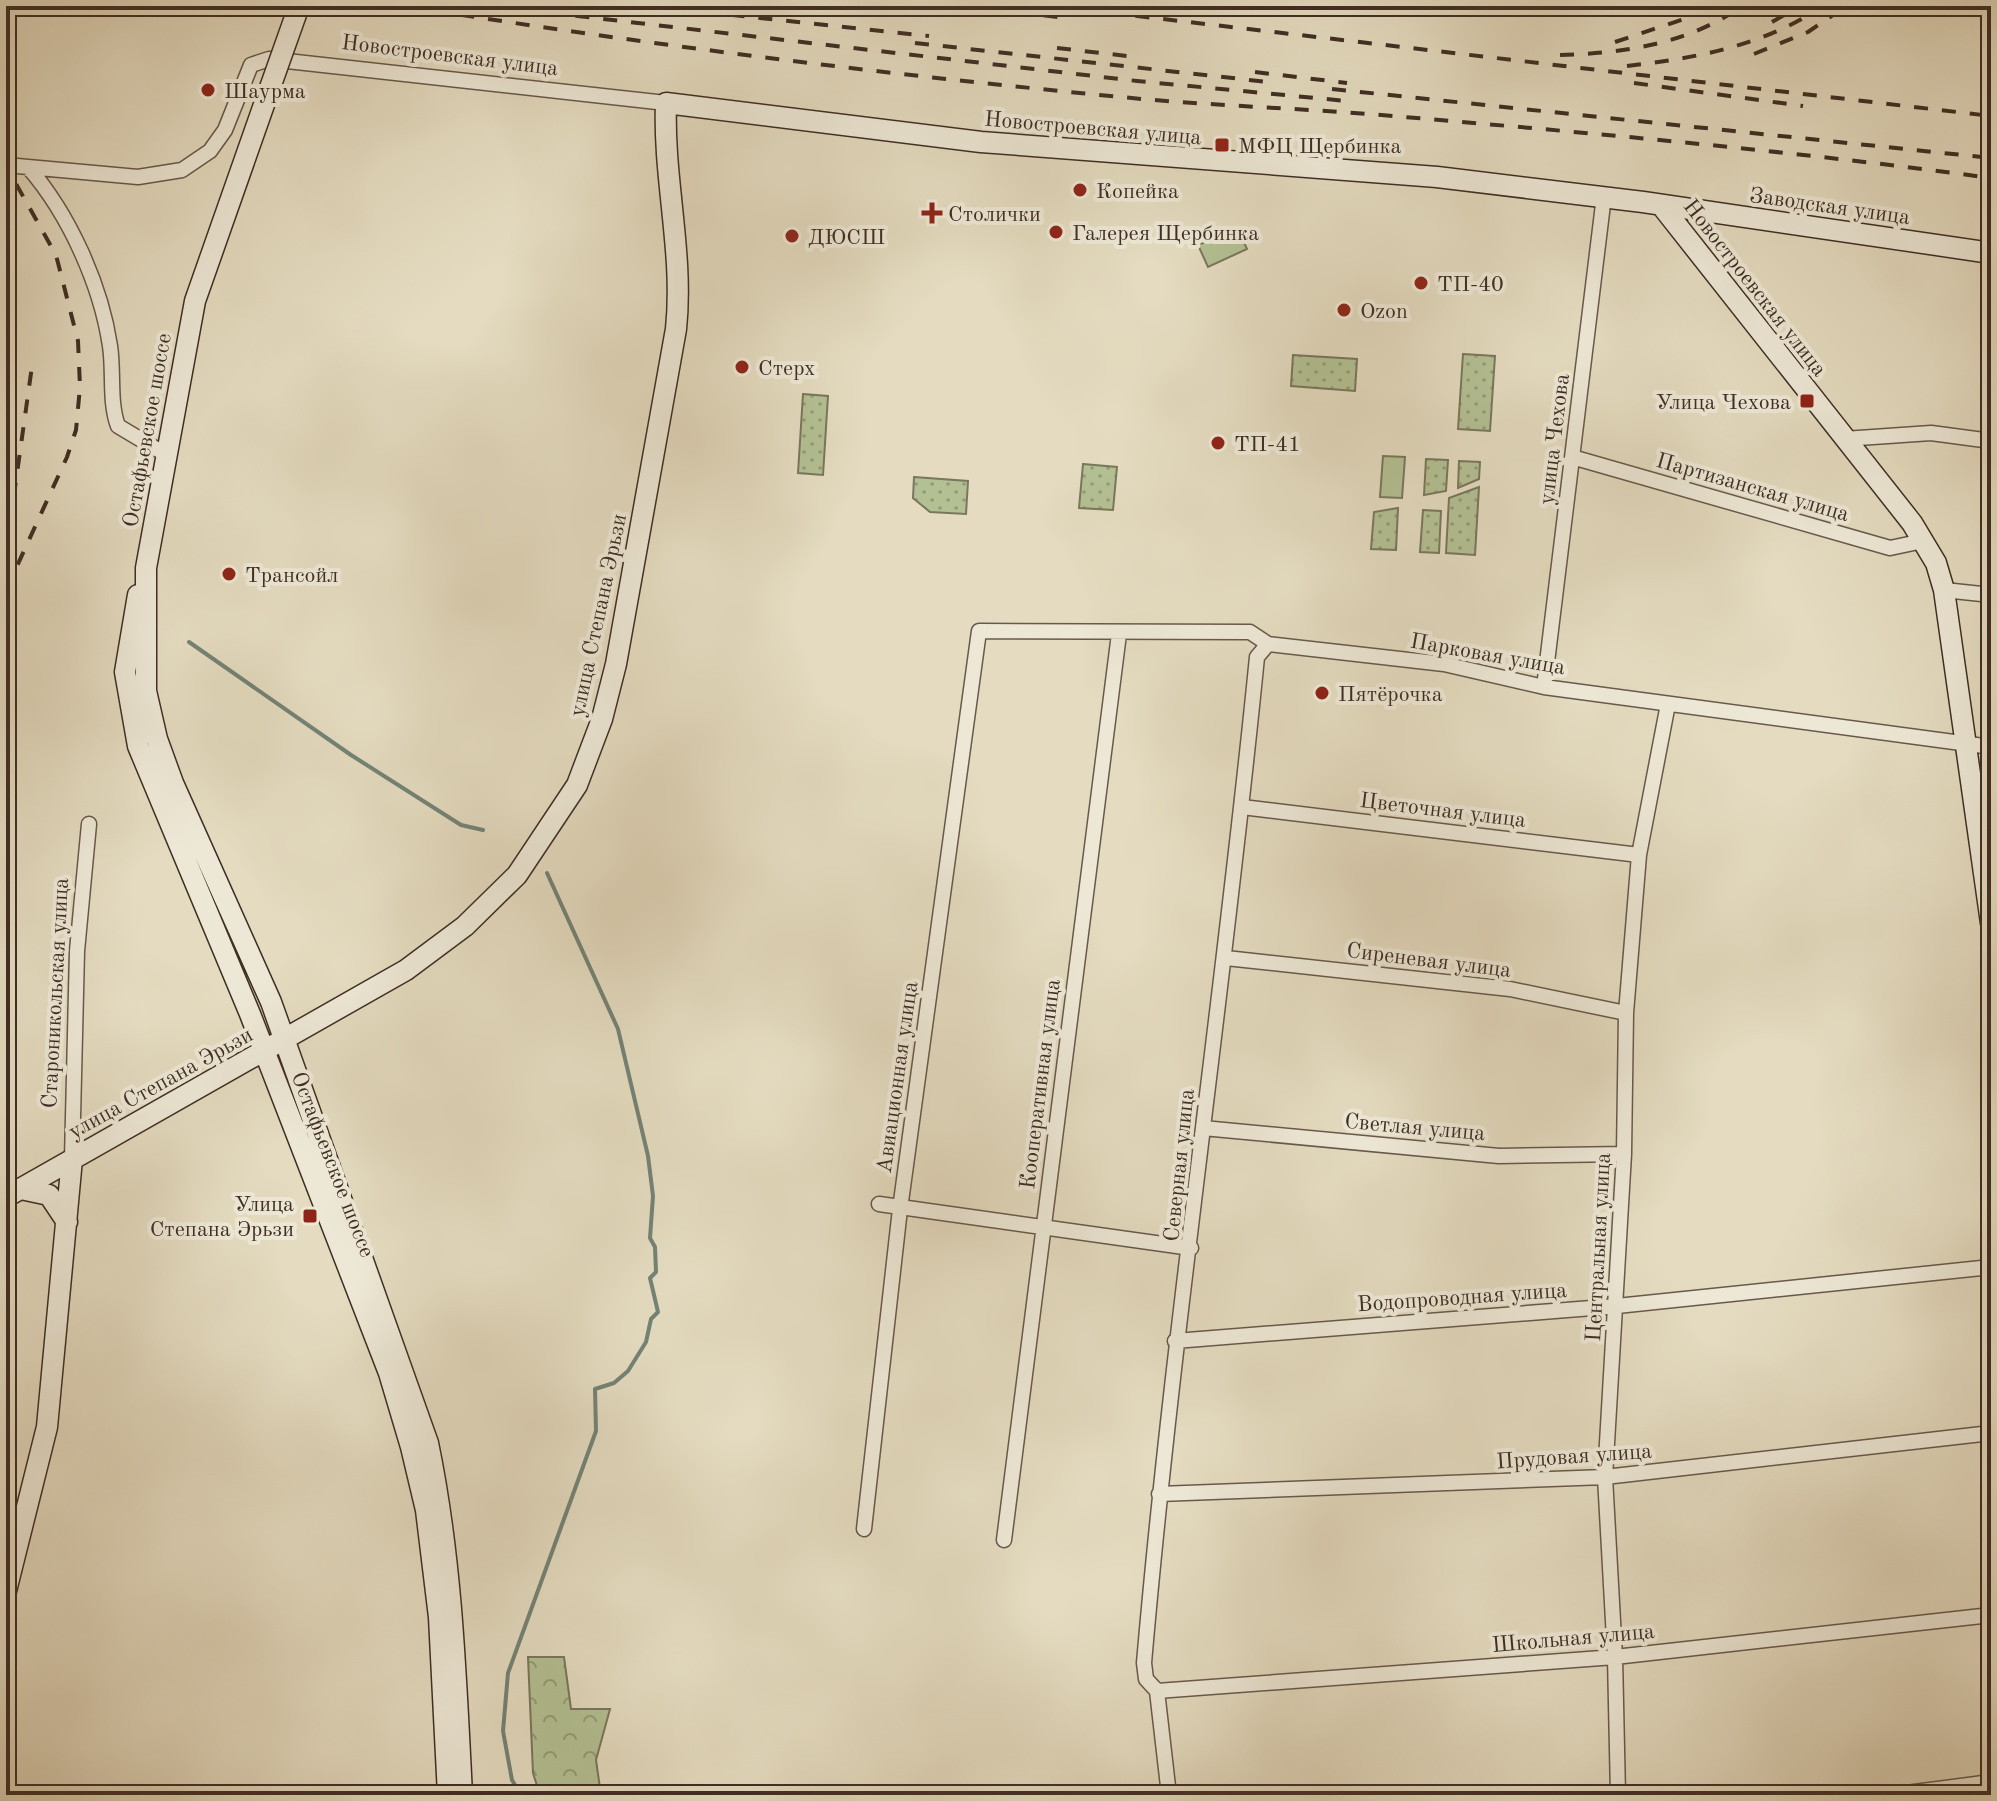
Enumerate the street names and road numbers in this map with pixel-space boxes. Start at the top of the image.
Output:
street label: Новостроевская улица [340,32,559,80]
street label: Новостроевская улица [983,109,1203,149]
street label: Заводская улица [1748,185,1911,229]
street label: Новостроевская улица [1679,196,1830,381]
street label: Остафьевское шоссе [120,332,176,529]
street label: улица Чехова [1536,372,1574,506]
street label: Партизанская улица [1653,450,1852,526]
street label: улица Степана Эрьзи [567,512,631,719]
street label: Парковая улица [1408,631,1567,679]
street label: Цветочная улица [1358,790,1527,832]
street label: Староникольская улица [39,877,73,1109]
street label: Сиреневая улица [1345,940,1512,982]
street label: Кооперативная улица [1017,978,1065,1191]
street label: Авиационная улица [874,980,922,1175]
street label: улица Степана Эрьзи [65,1024,257,1144]
street label: Остафьевское шоссе [287,1069,378,1260]
street label: Северная улица [1161,1087,1199,1243]
street label: Светлая улица [1343,1111,1486,1145]
street label: Центральная улица [1583,1152,1615,1342]
street label: Водопроводная улица [1357,1280,1568,1316]
street label: Прудовая улица [1496,1441,1653,1473]
street label: Школьная улица [1491,1621,1656,1657]

